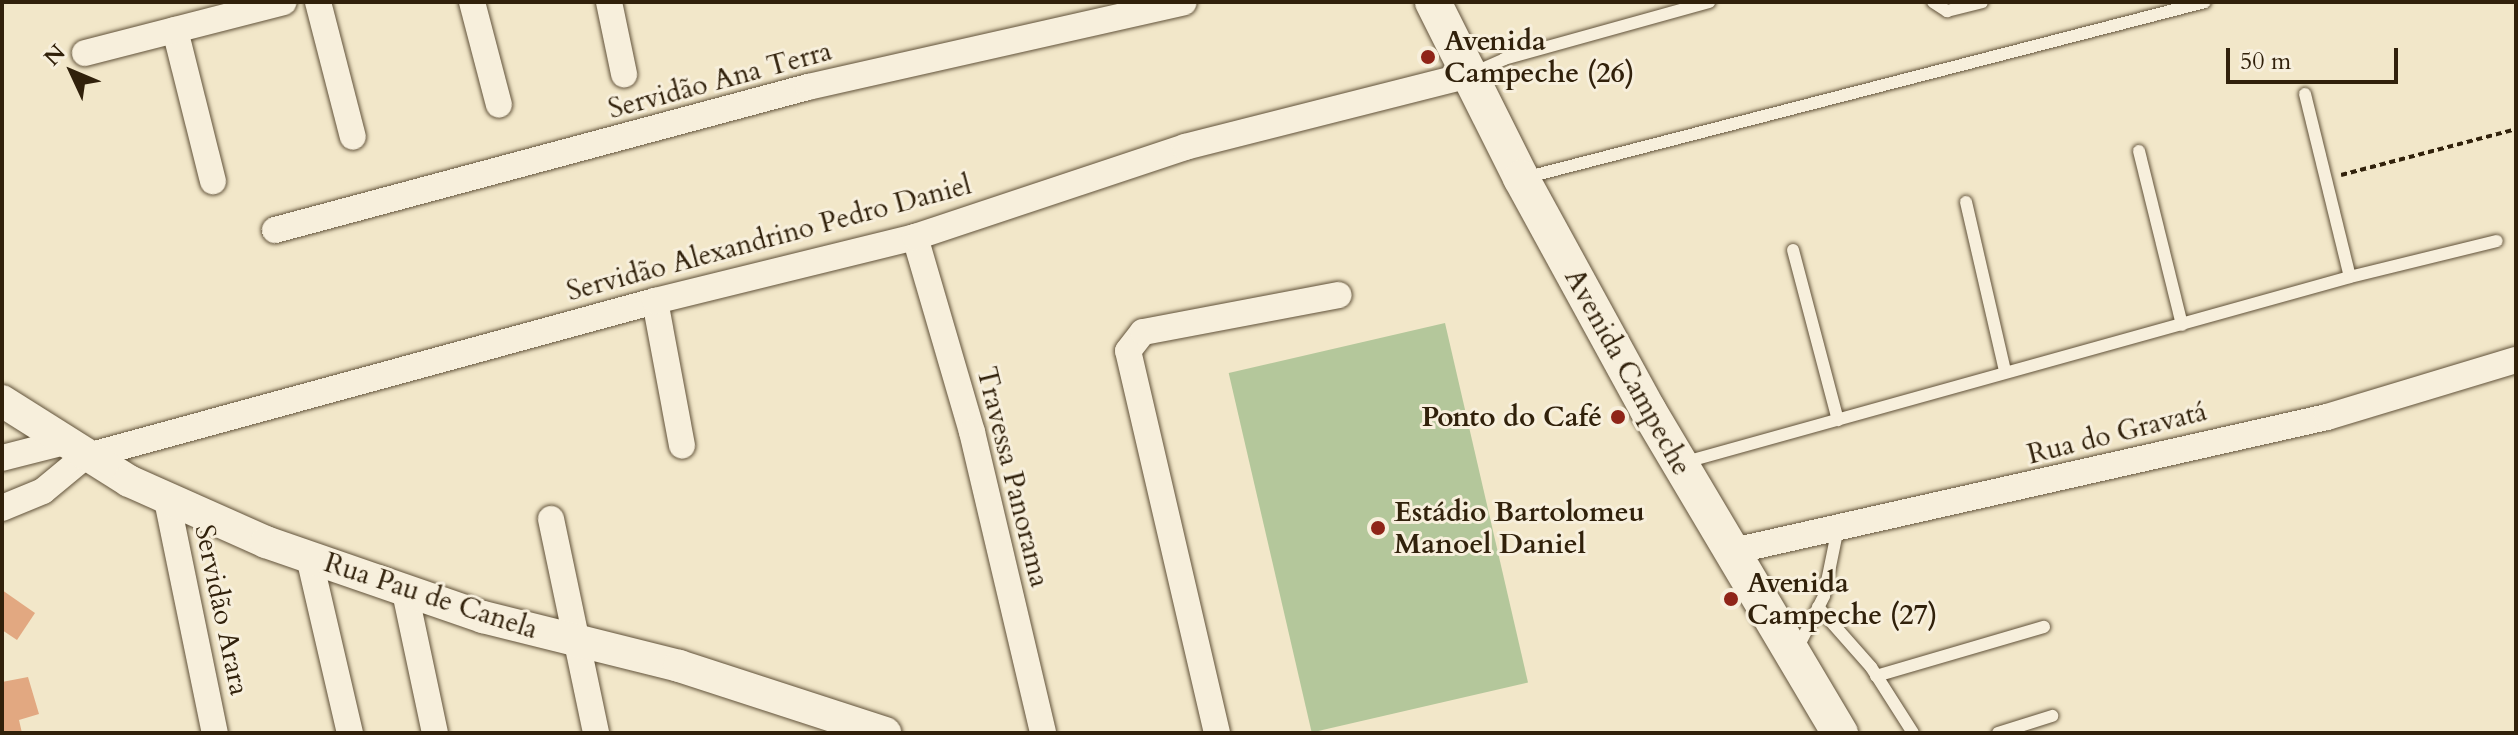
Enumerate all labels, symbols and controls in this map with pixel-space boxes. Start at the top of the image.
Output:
place label: Avenida Campeche (26) [1444,24,1634,90]
north arrow [32,32,112,112]
scale bar [2230,32,2402,82]
street label: Servidão Ana Terra [605,34,835,126]
text: N [37,38,72,73]
text: 50 m [2240,45,2291,78]
marker: Avenida Campeche (26) [1419,48,1437,66]
street label: Servidão Alexandrino Pedro Daniel [563,168,975,308]
street label: Avenida Campeche [1557,263,1699,481]
street label: Travessa Panorama [969,363,1057,591]
street label: Rua do Gravatá [2024,394,2210,472]
place label: Ponto do Café [1422,400,1602,434]
marker: Ponto do Café [1609,408,1627,426]
place label: Estádio Bartolomeu Manoel Daniel [1394,495,1645,561]
marker: Estádio Bartolomeu Manoel Daniel [1369,519,1387,537]
street label: Servidão Arara [188,522,256,698]
street label: Rua Pau de Canela [320,546,542,646]
place label: Avenida Campeche (27) [1747,566,1937,632]
marker: Avenida Campeche (27) [1722,590,1740,608]

